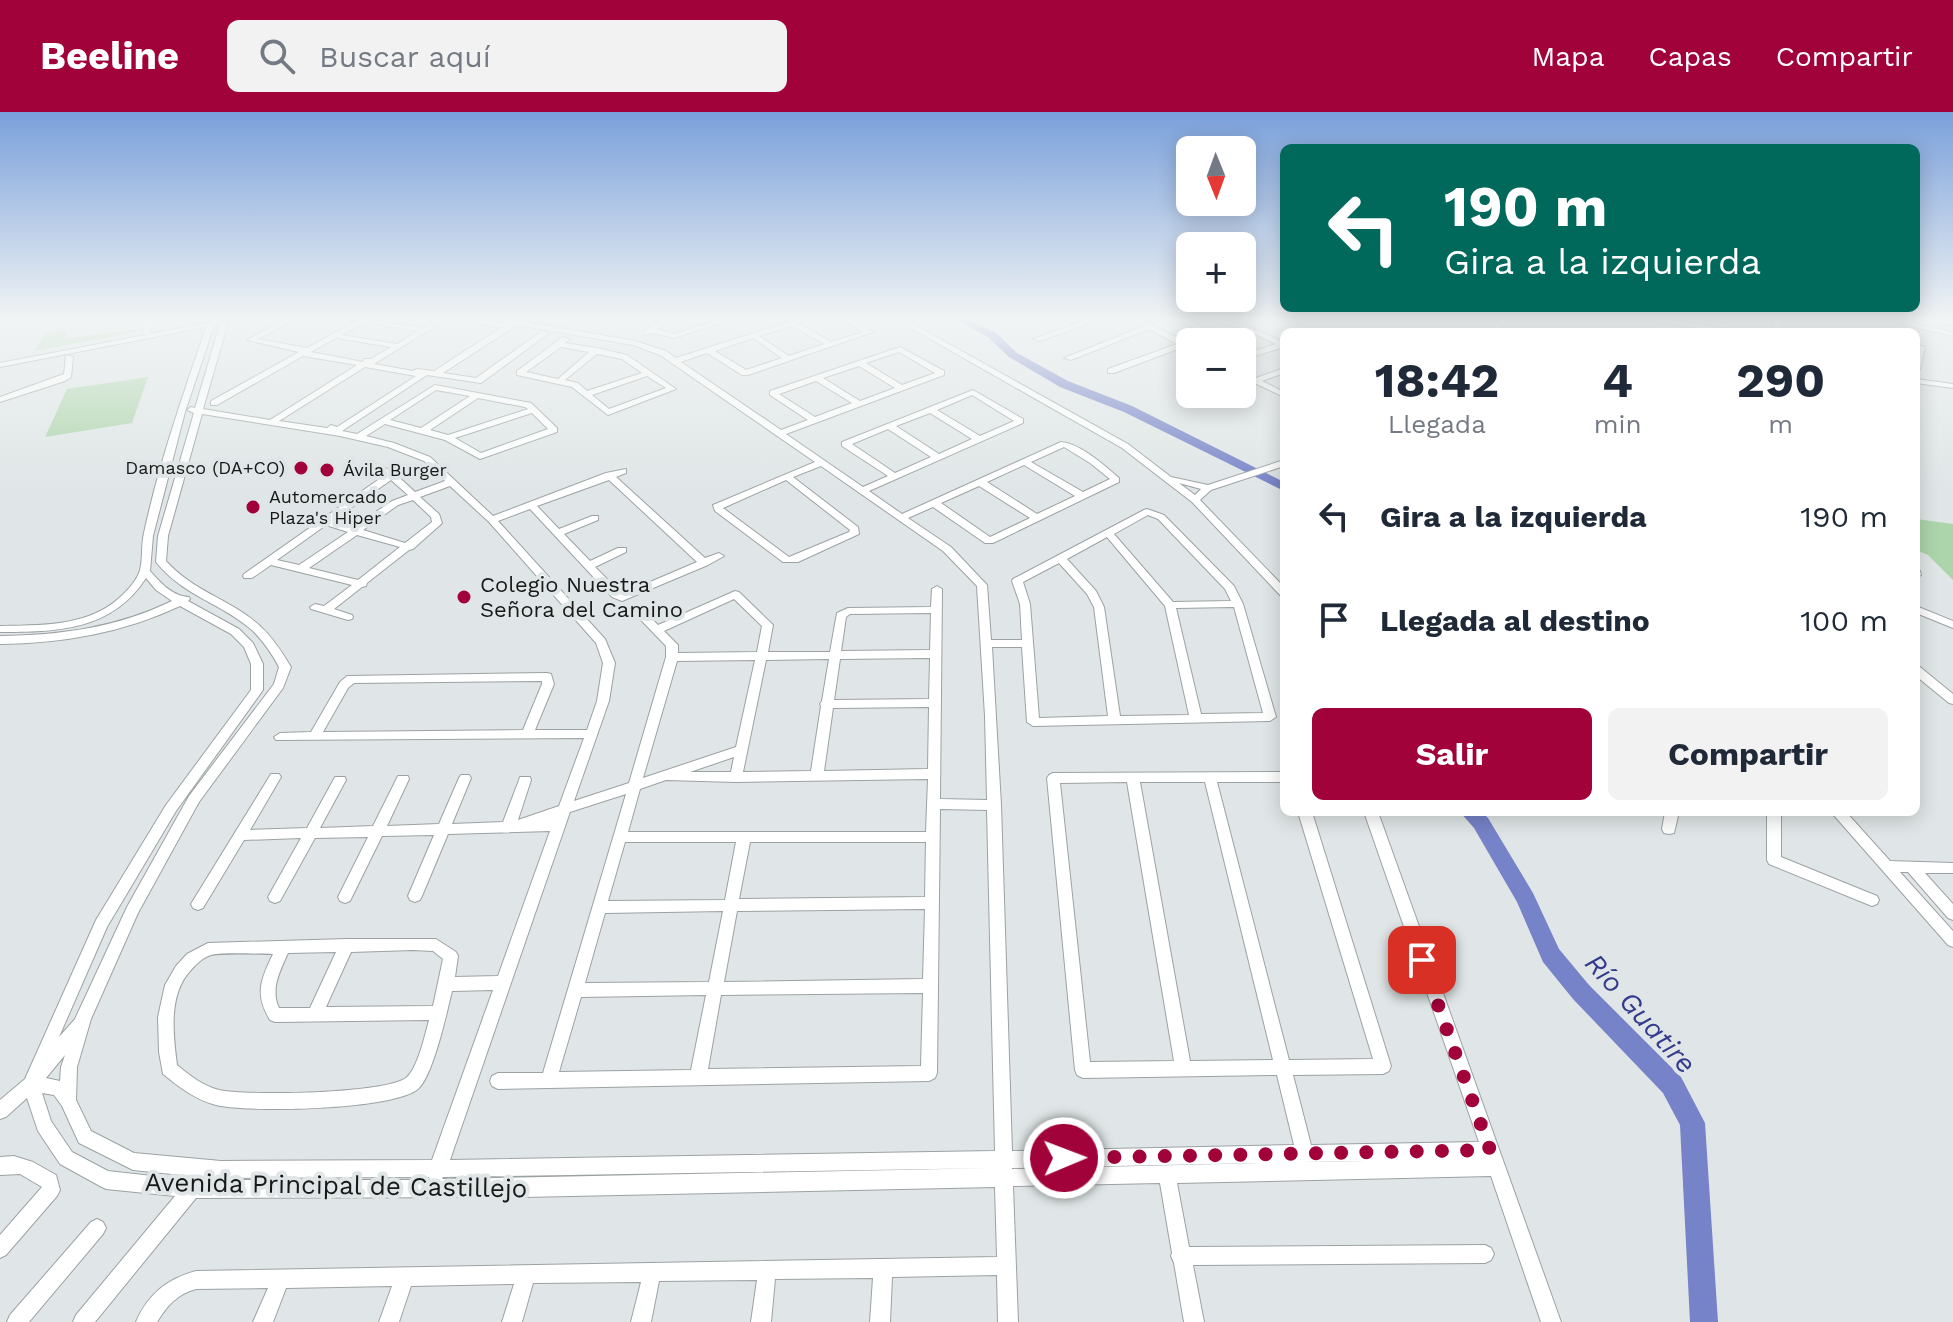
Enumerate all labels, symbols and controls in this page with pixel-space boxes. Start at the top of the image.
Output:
search box [227,20,787,92]
text: Beeline [40,34,179,78]
icon: search [255,34,299,78]
text: Buscar aquí [319,39,491,74]
text: Mapa [1531,40,1604,73]
text: Capas [1648,40,1732,73]
text: Compartir [1776,40,1913,73]
north arrow [1176,136,1256,216]
map controls [1176,136,1256,408]
text: 190 m [1444,174,1607,240]
icon: left [1312,176,1416,280]
button: + [1176,232,1256,312]
text: Gira a la izquierda [1444,241,1761,283]
button: − [1176,328,1256,408]
text: 18:42 [1375,352,1499,409]
text: 4 [1602,352,1633,409]
text: 290 [1736,352,1825,409]
text: Llegada [1388,409,1486,439]
text: min [1594,409,1642,439]
text: m [1768,409,1793,439]
place label: Damasco (DA+CO) [125,457,285,478]
marker: Damasco (DA+CO) [292,459,310,477]
place label: Ávila Burger [343,459,447,480]
marker: Ávila Burger [318,461,336,479]
place label: Automercado Plaza's Hiper [269,486,387,528]
icon: left [1312,494,1356,538]
marker: Automercado Plaza's Hiper [244,498,262,516]
text: Gira a la izquierda [1380,499,1647,534]
text: 190 m [1800,499,1888,534]
place label: Colegio Nuestra Señora del Camino [480,572,683,622]
marker: Colegio Nuestra Señora del Camino [455,588,473,606]
icon: arrive [1312,598,1356,642]
text: Llegada al destino [1380,603,1650,638]
text: 100 m [1800,603,1888,638]
button: Salir [1312,708,1592,800]
button: Compartir [1608,708,1888,800]
pin [1388,926,1456,994]
icon: arrive [1400,938,1444,982]
water label: Río Guatire [1578,947,1703,1080]
position arrow [1022,1116,1106,1200]
street label: Avenida Principal de Castillejo [144,1167,528,1203]

